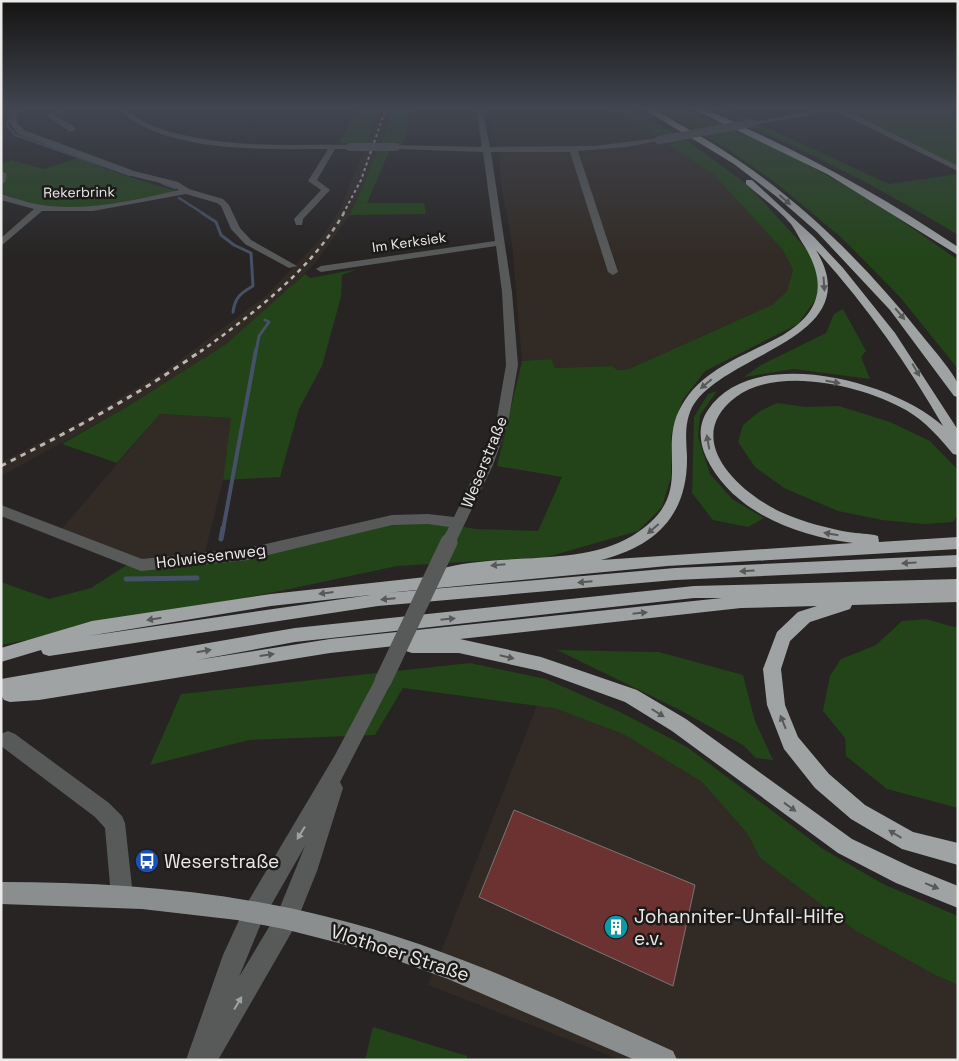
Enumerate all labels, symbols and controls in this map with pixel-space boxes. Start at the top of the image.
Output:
street label: Rekerbrink [43,182,115,202]
one-way arrow [779,194,791,205]
street label: Im Kerksiek [371,228,448,256]
one-way arrow [820,276,828,292]
one-way arrow [895,308,906,321]
one-way arrow [912,363,920,377]
one-way arrow [700,378,713,389]
one-way arrow [826,378,842,386]
street label: Weserstraße [456,413,512,511]
one-way arrow [704,433,712,449]
one-way arrow [647,523,660,534]
one-way arrow [823,530,839,538]
street label: Holwiesenweg [155,539,267,573]
one-way arrow [901,559,917,567]
one-way arrow [490,561,506,569]
one-way arrow [738,567,754,575]
one-way arrow [576,578,592,586]
one-way arrow [318,589,334,597]
one-way arrow [380,595,396,603]
one-way arrow [632,609,648,617]
one-way arrow [441,614,457,622]
one-way arrow [145,615,161,623]
one-way arrow [197,646,213,654]
one-way arrow [259,651,275,659]
one-way arrow [499,653,515,661]
one-way arrow [652,708,665,717]
one-way arrow [778,715,786,729]
one-way arrow [783,802,797,812]
one-way arrow [296,827,305,840]
one-way arrow [889,830,902,839]
bus stop icon: Weserstraße [134,848,160,874]
place label: Weserstraße [164,849,279,874]
one-way arrow [925,883,939,891]
place label: Johanniter-Unfall-Hilfe e.v. [634,904,844,951]
building icon: Johanniter-Unfall-Hilfe e.v. [603,914,629,940]
street label: Vlothoer Straße [327,919,473,987]
one-way arrow [234,996,243,1009]

